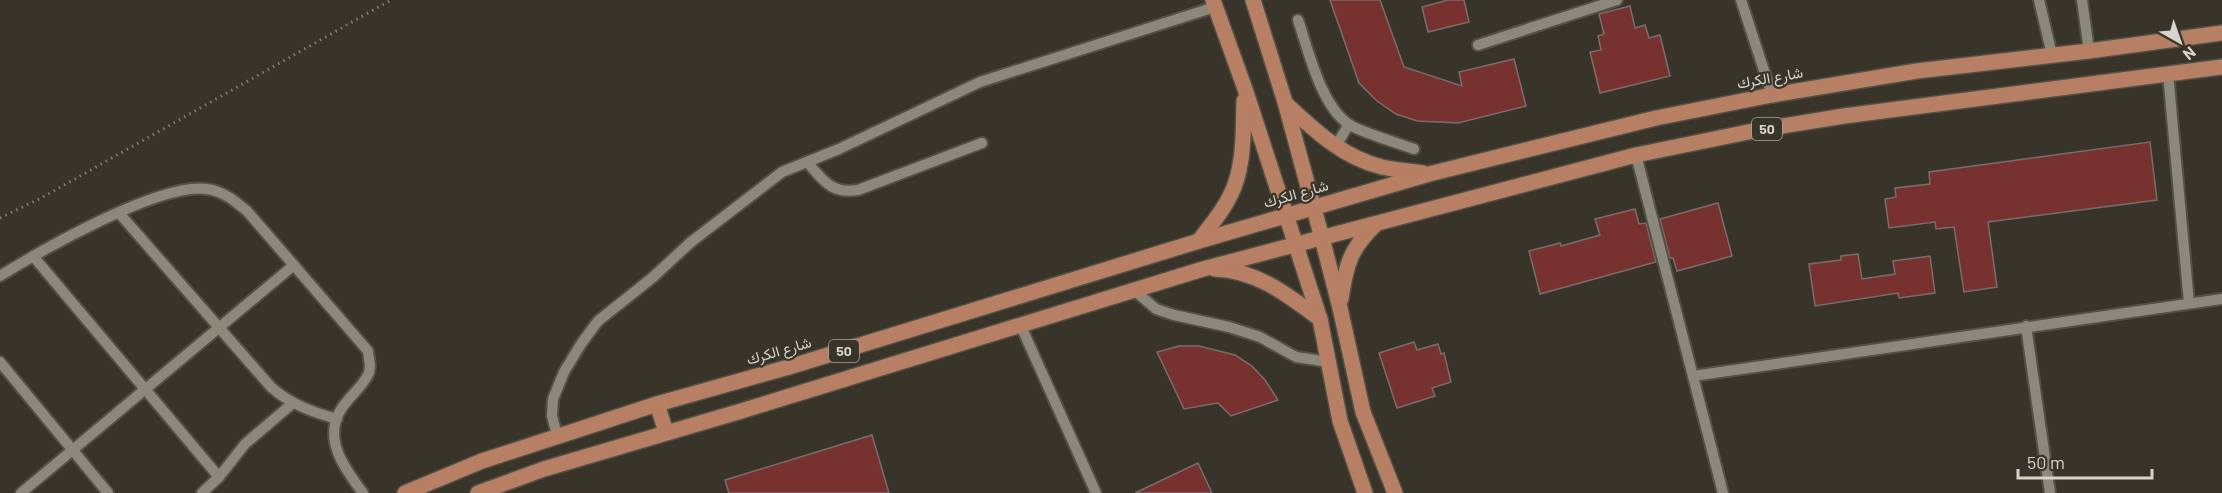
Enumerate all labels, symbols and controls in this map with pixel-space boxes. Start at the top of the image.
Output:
north arrow [2150,12,2210,72]
text: N [2180,43,2200,65]
street label: شارع الكرك [1735,62,1805,95]
road number: 50 [1752,118,1782,140]
street label: شارع الكرك [1261,175,1331,214]
street label: شارع الكرك [744,332,814,371]
road number: 50 [829,340,859,362]
scale bar [2018,442,2152,480]
text: 50 m [2027,451,2065,473]

